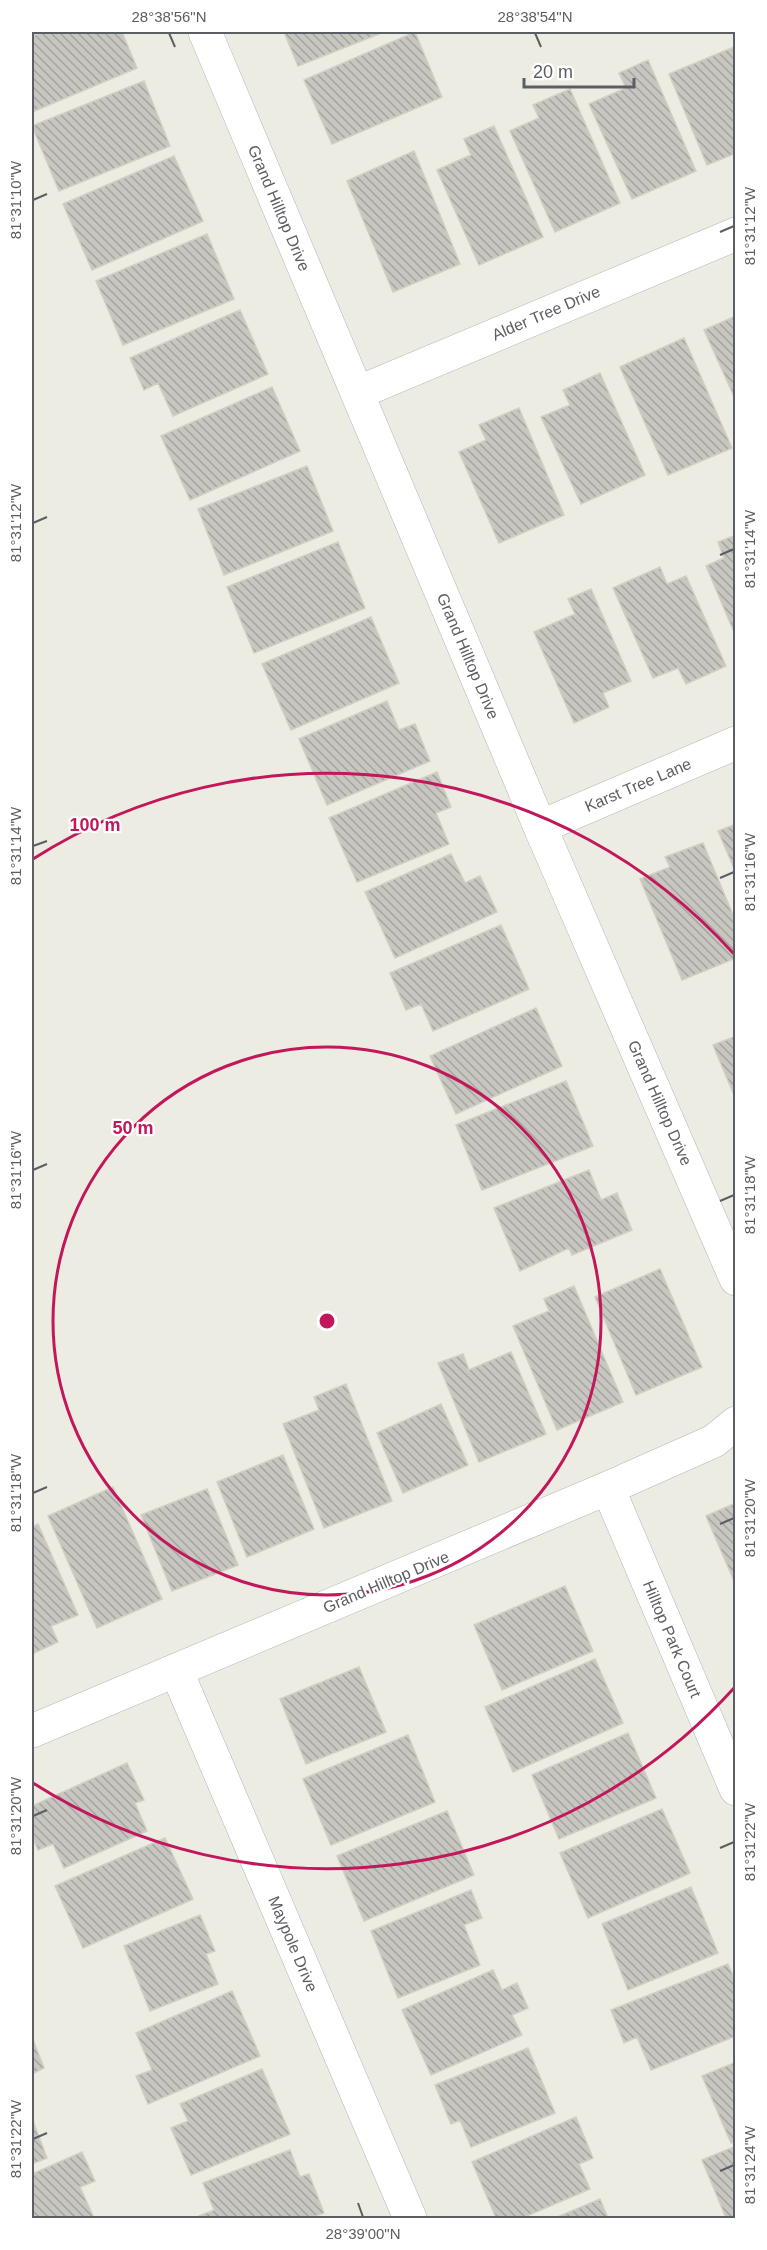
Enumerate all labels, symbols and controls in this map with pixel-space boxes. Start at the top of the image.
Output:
text: 28°38'56"N [131,8,207,25]
text: 28°38'54"N [497,8,573,25]
scale bar [524,51,634,89]
text: 20 m [533,62,573,82]
street label: Grand Hilltop Drive [245,142,313,274]
text: 81°31'10"W [7,160,24,239]
text: 81°31'12"W [741,186,758,265]
street label: Alder Tree Drive [489,283,603,343]
text: 81°31'12"W [7,483,24,562]
text: 81°31'14"W [741,509,758,588]
street label: Grand Hilltop Drive [434,590,502,722]
street label: Karst Tree Lane [582,755,694,815]
text: 81°31'14"W [7,806,24,885]
text: 100 m [69,815,121,835]
text: 81°31'16"W [741,832,758,911]
street label: Grand Hilltop Drive [625,1038,695,1168]
text: 50 m [112,1118,154,1138]
text: 81°31'16"W [7,1130,24,1209]
text: 81°31'18"W [741,1155,758,1234]
centre of rings [317,1311,337,1331]
text: 81°31'18"W [7,1453,24,1532]
text: 81°31'20"W [741,1478,758,1557]
street label: Grand Hilltop Drive [320,1548,452,1616]
street label: Hilltop Park Court [640,1578,705,1701]
text: 81°31'20"W [7,1776,24,1855]
text: 81°31'22"W [741,1802,758,1881]
street label: Maypole Drive [265,1894,321,1994]
text: 81°31'22"W [7,2099,24,2178]
text: 81°31'24"W [741,2125,758,2204]
text: 28°39'00"N [325,2225,401,2242]

